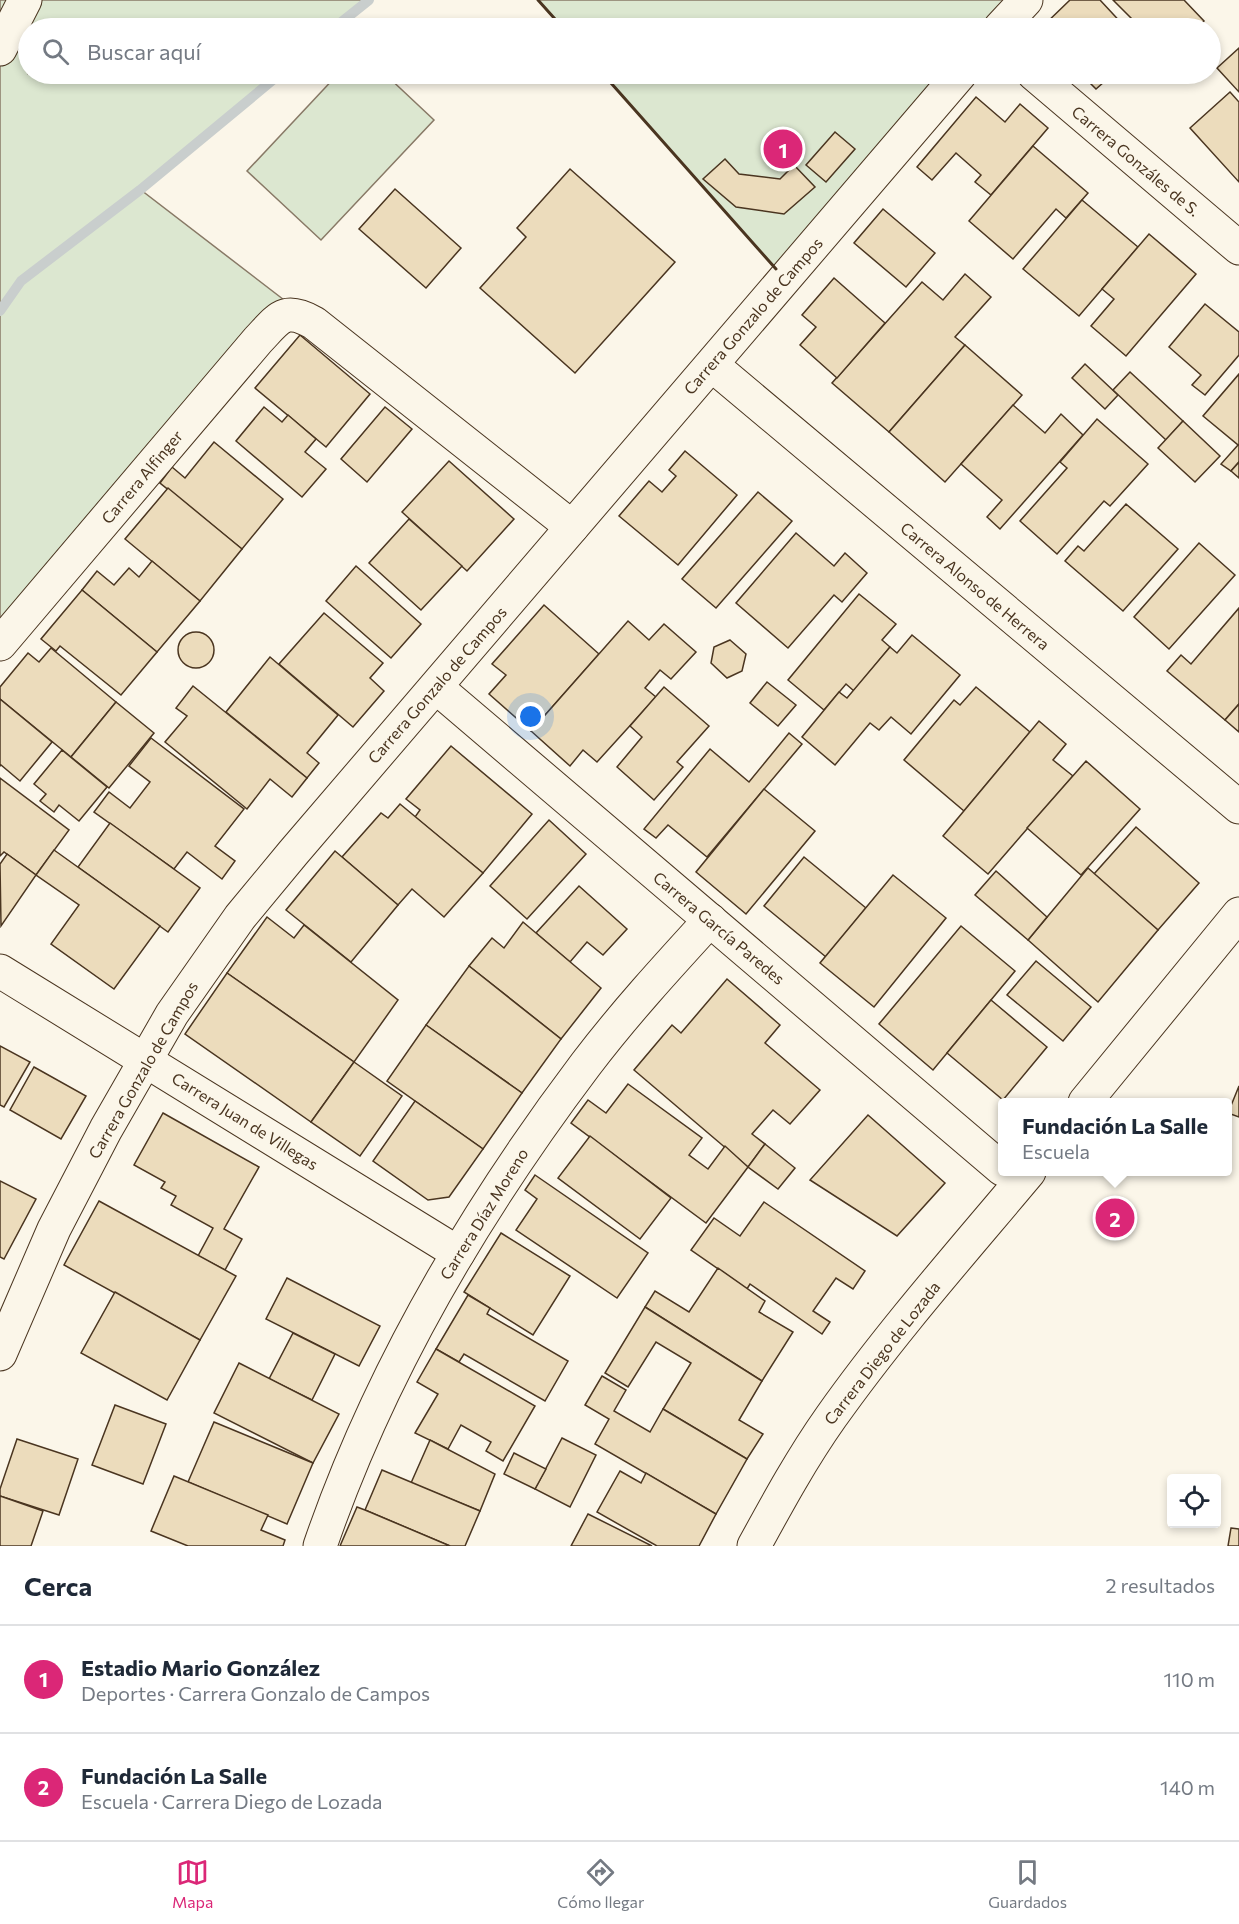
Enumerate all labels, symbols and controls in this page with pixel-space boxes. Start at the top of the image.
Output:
search box [18,18,1221,84]
icon: search [39,35,72,68]
text: Buscar aquí [87,38,201,65]
street label: Carrera Gonzáles de S. [1068,101,1204,220]
pin: 1 [764,126,802,172]
street label: Carrera Gonzalo de Campos [679,233,826,398]
street label: Carrera Alfinger [97,426,187,527]
street label: Carrera Alonso de Herrera [897,518,1054,653]
street label: Carrera Gonzalo de Campos [363,602,510,767]
your location [516,702,545,731]
street label: Carrera García Paredes [650,867,789,988]
street label: Carrera Gonzalo de Campos [84,978,201,1162]
street label: Carrera Juan de Villegas [169,1068,322,1173]
popup [998,1098,1232,1176]
text: Fundación La Salle [1022,1112,1208,1139]
text: Escuela [1022,1139,1090,1163]
street label: Carrera Díaz Moreno [435,1145,532,1283]
pin: 2 [1096,1196,1134,1240]
street label: Carrera Diego de Lozada [820,1277,944,1428]
map controls [1167,1474,1221,1528]
button: locate [1167,1474,1221,1528]
text: Cerca [24,1570,92,1601]
text: 2 resultados [1105,1573,1215,1597]
text: Estadio Mario González [81,1654,320,1681]
text: 1 [39,1667,48,1691]
text: 110 m [1164,1667,1215,1691]
text: Deportes · Carrera Gonzalo de Campos [81,1681,430,1705]
text: Fundación La Salle [81,1762,267,1789]
text: 2 [38,1775,49,1799]
text: 140 m [1160,1775,1215,1799]
text: Escuela · Carrera Diego de Lozada [81,1789,382,1813]
tab: Mapa [172,1856,213,1911]
tab: Cómo llegar [557,1856,644,1911]
tab: Guardados [988,1856,1067,1911]

